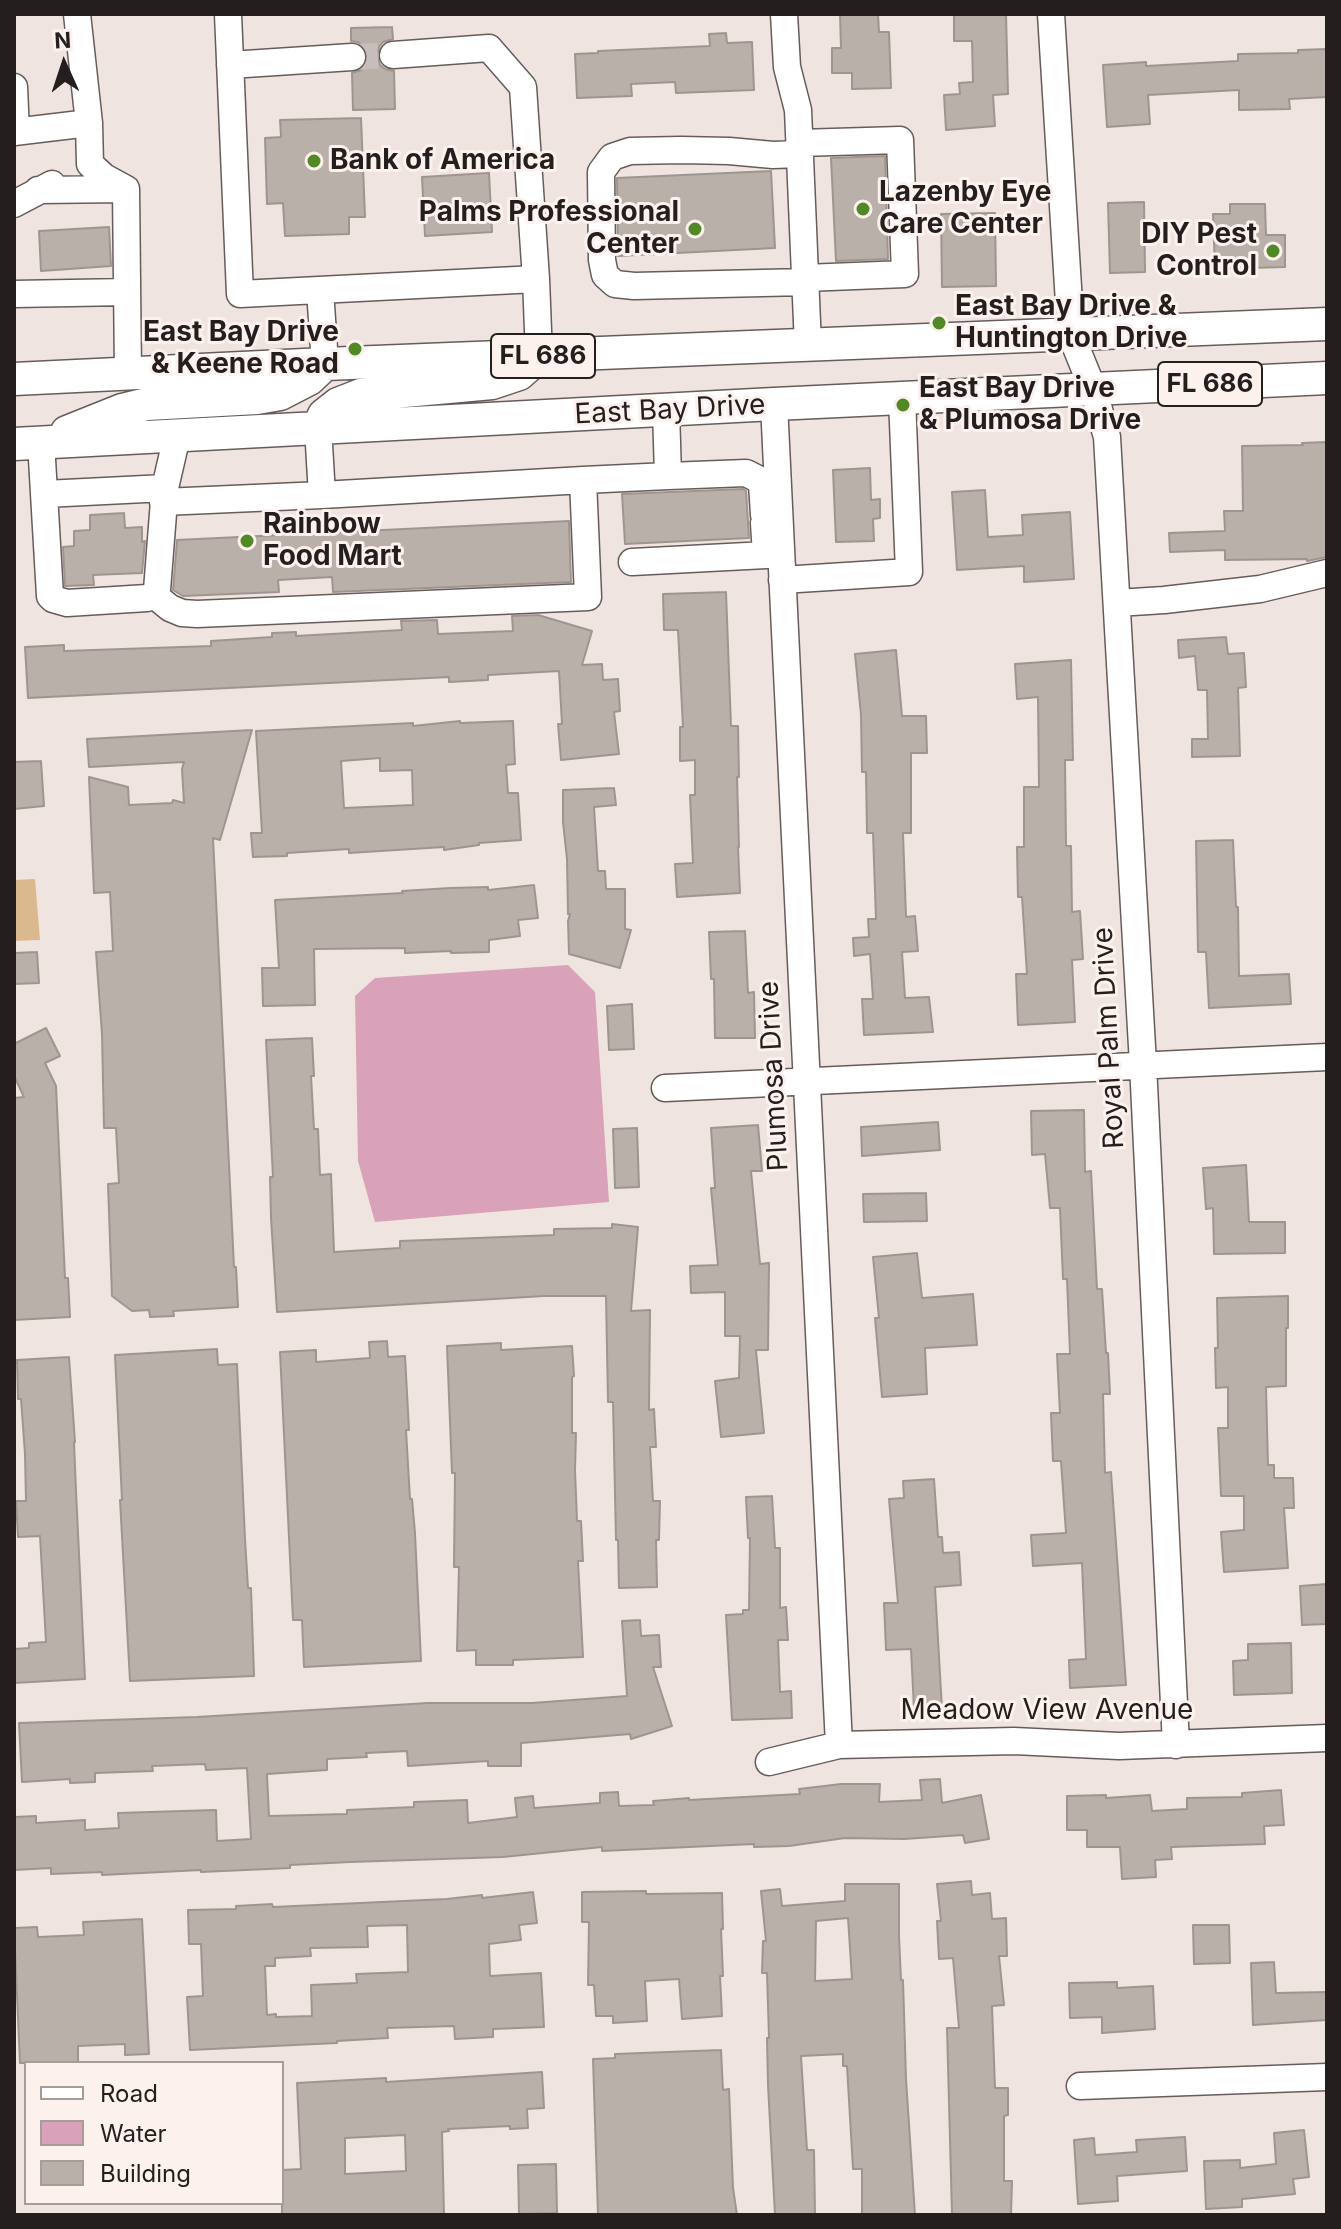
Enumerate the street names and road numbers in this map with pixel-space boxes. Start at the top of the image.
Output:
road number: FL 686 [491,334,595,378]
road number: FL 686 [1158,362,1262,406]
street label: East Bay Drive [574,388,766,432]
street label: Royal Palm Drive [1086,926,1132,1150]
street label: Plumosa Drive [752,980,796,1172]
street label: Meadow View Avenue [901,1694,1193,1728]

